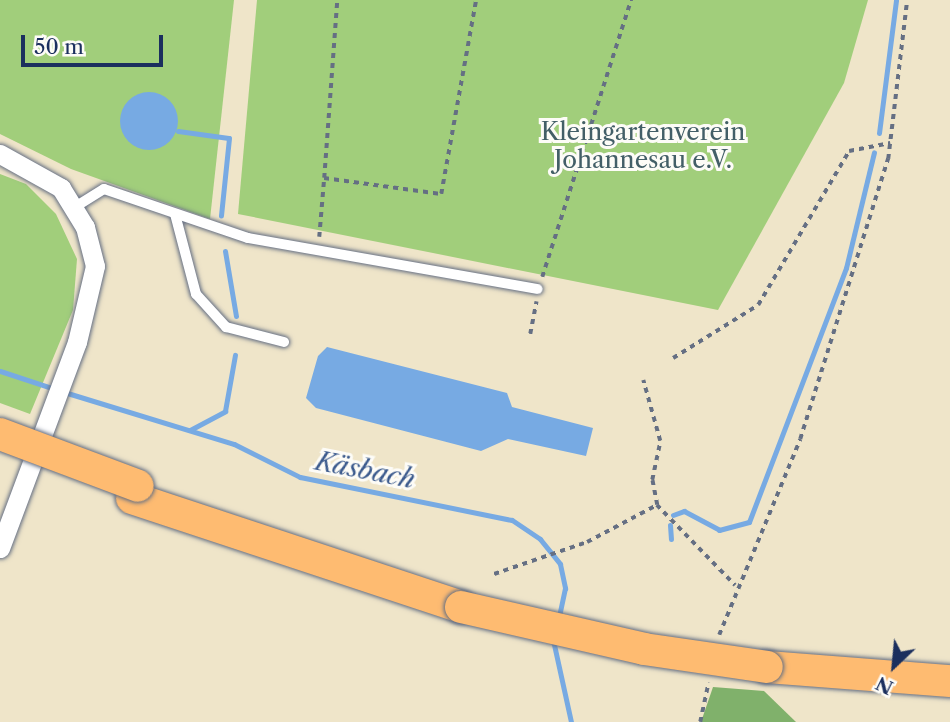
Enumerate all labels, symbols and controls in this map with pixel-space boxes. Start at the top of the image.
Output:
scale bar [24,21,166,65]
text: 50 m [34,34,84,59]
park label: Kleingartenverein Johannesau e.V. [541,118,745,174]
water label: Käsbach [313,446,417,496]
north arrow [859,631,929,701]
text: N [872,671,897,699]

